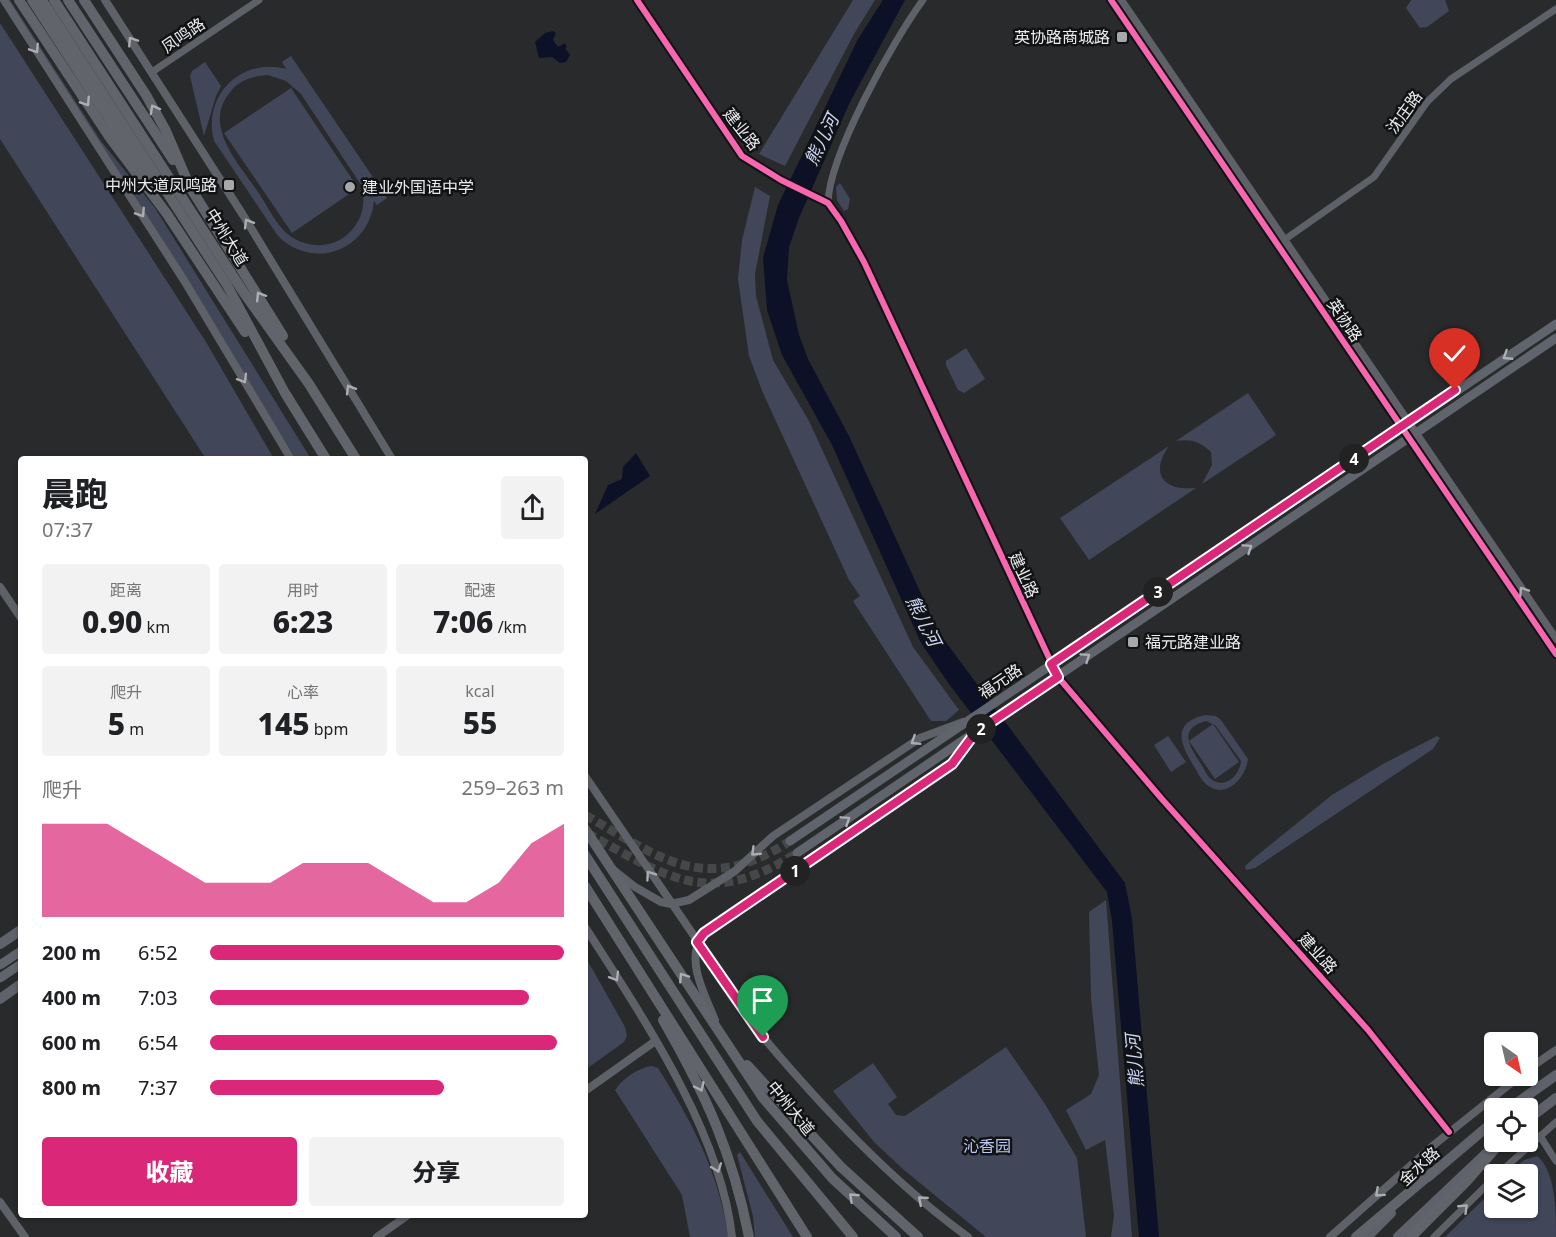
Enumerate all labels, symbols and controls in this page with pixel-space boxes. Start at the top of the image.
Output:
street label: 凤鸣路 [157,12,209,58]
place label: 英协路商城路 [1014,26,1110,48]
marker: 英协路商城路 [1115,30,1129,44]
one-way arrow [127,37,139,47]
one-way arrow [28,43,40,53]
street label: 沈庄路 [1381,86,1427,138]
one-way arrow [79,95,90,106]
street label: 建业路 [719,103,765,155]
one-way arrow [150,105,161,115]
water label: 熊儿河 [798,107,845,169]
place label: 中州大道凤鸣路 [105,174,217,196]
place label: 建业外国语中学 [362,176,474,198]
marker: 中州大道凤鸣路 [222,178,236,192]
marker: 建业外国语中学 [343,180,357,194]
street label: 中州大道 [201,204,253,270]
one-way arrow [133,207,144,218]
one-way arrow [244,219,255,229]
one-way arrow [256,292,267,303]
street label: 英协路 [1322,294,1368,346]
pin [1429,328,1480,390]
icon: check [1438,337,1471,370]
one-way arrow [1503,348,1513,360]
one-way arrow [236,373,248,383]
one-way arrow [345,385,357,395]
pin: 4 [1339,444,1369,474]
text: 4 [1349,448,1359,470]
text: 晨跑 [42,471,108,516]
button: share [501,476,564,539]
text: 07:37 [42,516,93,543]
one-way arrow [1241,544,1252,555]
street label: 建业路 [1004,549,1044,601]
pin: 3 [1143,577,1173,607]
text: 距离 [110,579,142,601]
text: 用时 [287,579,319,601]
text: 配速 [464,579,496,601]
text: 3 [1153,581,1163,603]
one-way arrow [1519,586,1530,597]
water label: 熊儿河 [901,591,948,653]
text: 0.90 [82,601,142,642]
text: 6:23 [273,601,333,642]
text: 7:06 [433,601,493,642]
text: km [142,616,170,638]
text: /km [493,616,527,638]
place label: 福元路建业路 [1145,631,1241,653]
marker: 福元路建业路 [1126,635,1140,649]
one-way arrow [1080,654,1091,665]
street label: 福元路 [974,658,1026,704]
text: kcal [465,680,495,702]
text: 爬升 [110,681,142,703]
text: 心率 [287,681,319,703]
text: 55 [463,702,497,743]
text: 5 [108,703,125,744]
text: 145 [258,703,310,744]
pin: 2 [966,714,996,744]
text: m [125,718,144,740]
text: bpm [310,718,348,740]
text: 2 [976,718,986,740]
one-way arrow [911,734,921,746]
text: 259–263 m [461,774,564,801]
text: 爬升 [42,776,82,803]
one-way arrow [839,816,850,827]
one-way arrow [752,845,762,856]
pin: 1 [780,856,810,886]
text: 1 [790,860,800,882]
one-way arrow [647,870,658,881]
street label: 建业路 [1294,928,1342,978]
text: 200 m [42,939,101,966]
text: 6:52 [138,939,178,966]
one-way arrow [608,971,620,981]
one-way arrow [680,973,691,984]
pin [737,975,788,1037]
text: 400 m [42,984,101,1011]
text: 7:03 [138,984,178,1011]
icon: arrive [746,984,779,1017]
text: 600 m [42,1029,101,1056]
text: 6:54 [138,1029,178,1056]
water label: 熊儿河 [1119,1030,1148,1089]
north arrow [1484,1032,1538,1086]
map controls [1484,1032,1538,1218]
text: 800 m [42,1074,101,1101]
text: 7:37 [138,1074,178,1101]
street label: 中州大道 [762,1076,820,1140]
one-way arrow [692,1080,704,1091]
button: locate [1484,1098,1538,1152]
park label: 沁香园 [963,1135,1011,1157]
button: 收藏 [42,1137,297,1206]
button: 分享 [309,1137,564,1206]
street label: 金水路 [1394,1142,1444,1190]
one-way arrow [709,1162,722,1173]
button: layers [1484,1164,1538,1218]
one-way arrow [1375,1186,1386,1197]
one-way arrow [850,1194,861,1205]
one-way arrow [918,1197,929,1208]
one-way arrow [1456,1204,1467,1215]

